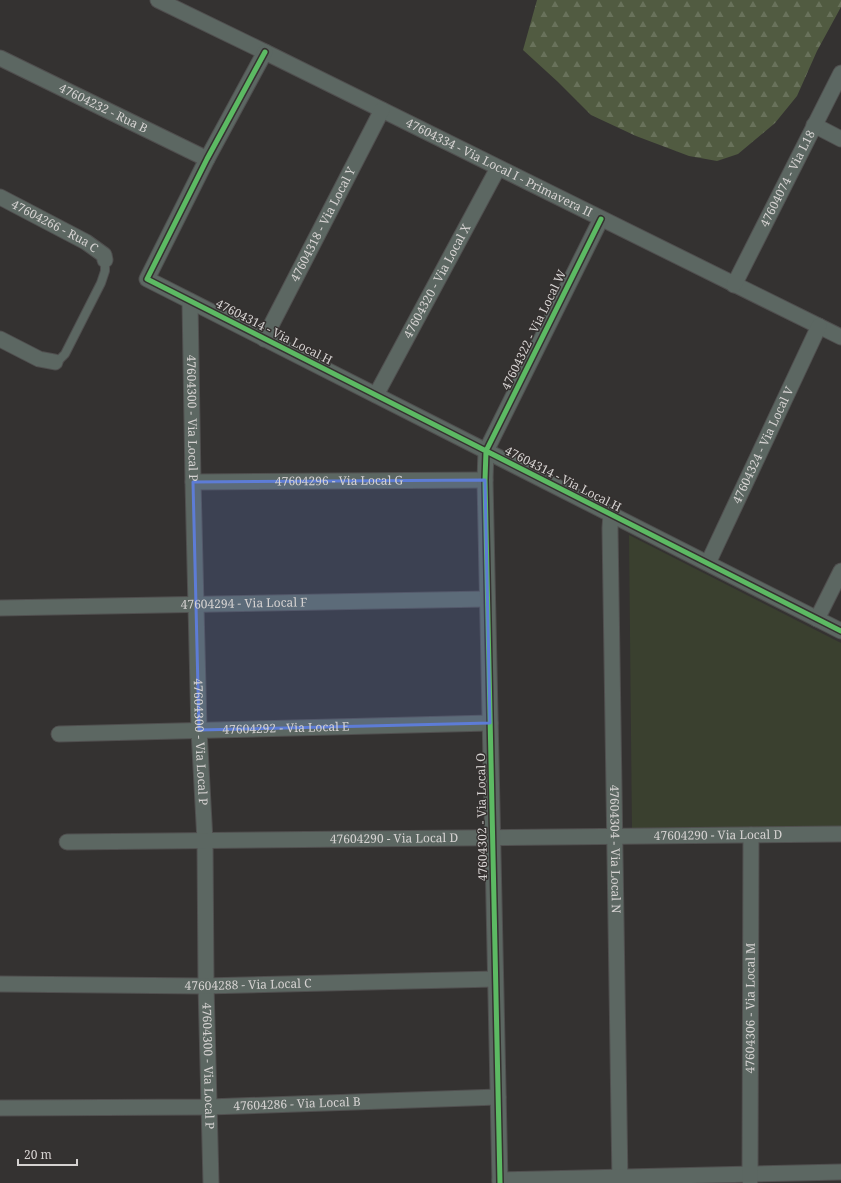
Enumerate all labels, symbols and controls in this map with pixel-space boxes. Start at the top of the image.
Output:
street label: 47604232 - Rua B [56,79,151,137]
street label: 47604334 - Via Local I - Primavera II [403,114,595,221]
street label: 47604074 - Via L18 [756,127,819,230]
street label: 47604318 - Via Local Y [286,163,360,284]
street label: 47604266 - Rua C [8,195,102,256]
street label: 47604320 - Via Local X [399,221,474,341]
street label: 47604322 - Via Local W [497,266,570,393]
street label: 47604314 - Via Local H [213,295,336,369]
street label: 47604300 - Via Local P [183,354,202,481]
street label: 47604324 - Via Local V [728,383,798,506]
street label: 47604314 - Via Local H [502,442,625,516]
street label: 47604296 - Via Local G [275,472,404,489]
street label: 47604294 - Via Local F [180,593,307,613]
street label: 47604300 - Via Local P [190,678,212,806]
street label: 47604292 - Via Local E [222,718,350,738]
street label: 47604302 - Via Local O [472,753,491,881]
street label: 47604304 - Via Local N [606,784,625,913]
street label: 47604290 - Via Local D [654,826,782,844]
street label: 47604290 - Via Local D [330,829,458,847]
street label: 47604306 - Via Local M [741,943,759,1073]
street label: 47604288 - Via Local C [184,974,312,994]
street label: 47604300 - Via Local P [198,1002,219,1129]
street label: 47604286 - Via Local B [233,1093,361,1114]
scale bar [18,1141,77,1167]
text: 20 m [24,1146,52,1163]

